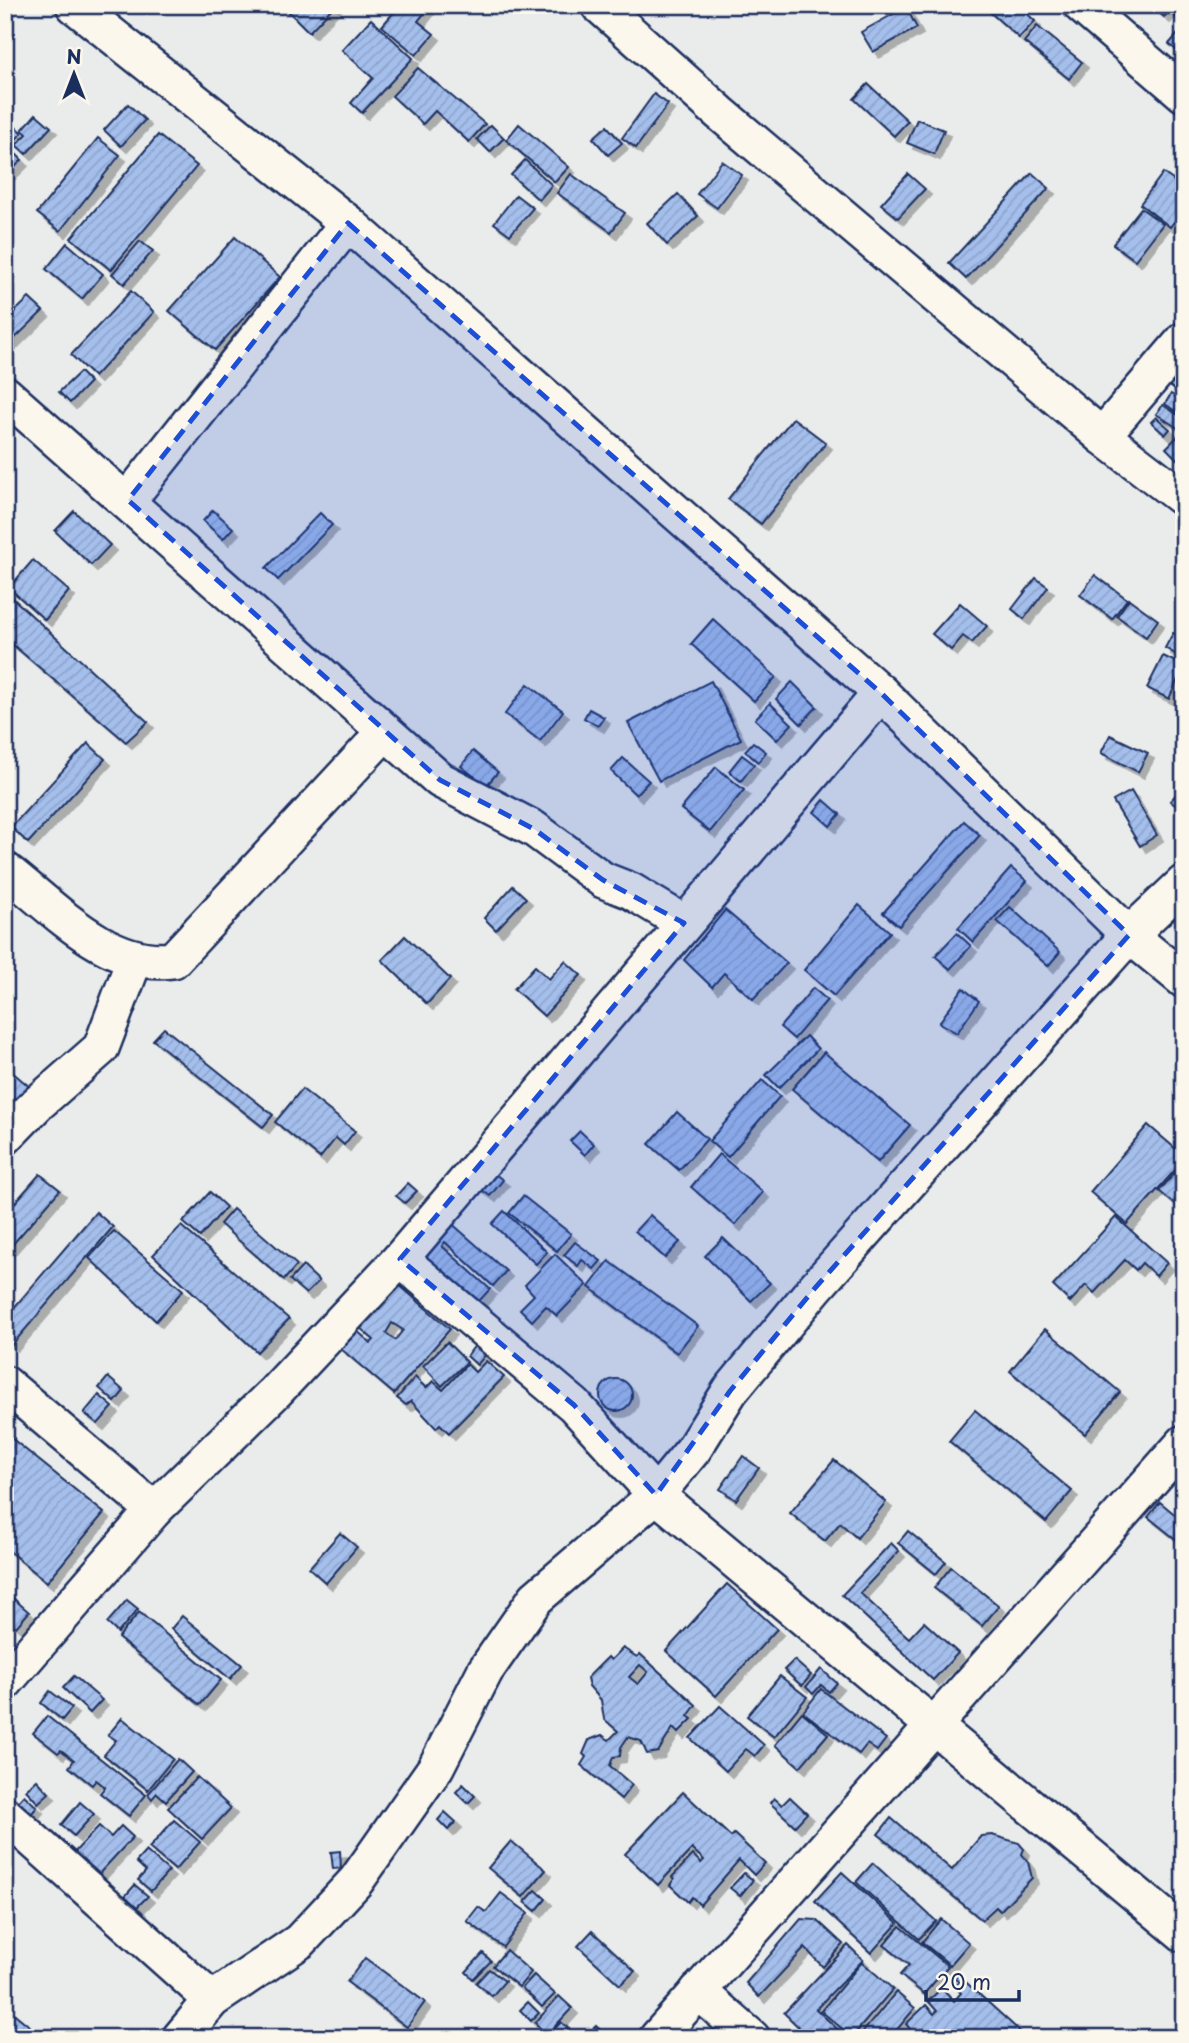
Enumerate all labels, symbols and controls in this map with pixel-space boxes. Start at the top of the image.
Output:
north arrow [38,38,108,108]
text: N [66,42,82,70]
scale bar [926,1959,1019,2003]
text: 20 m [937,1965,991,1997]

